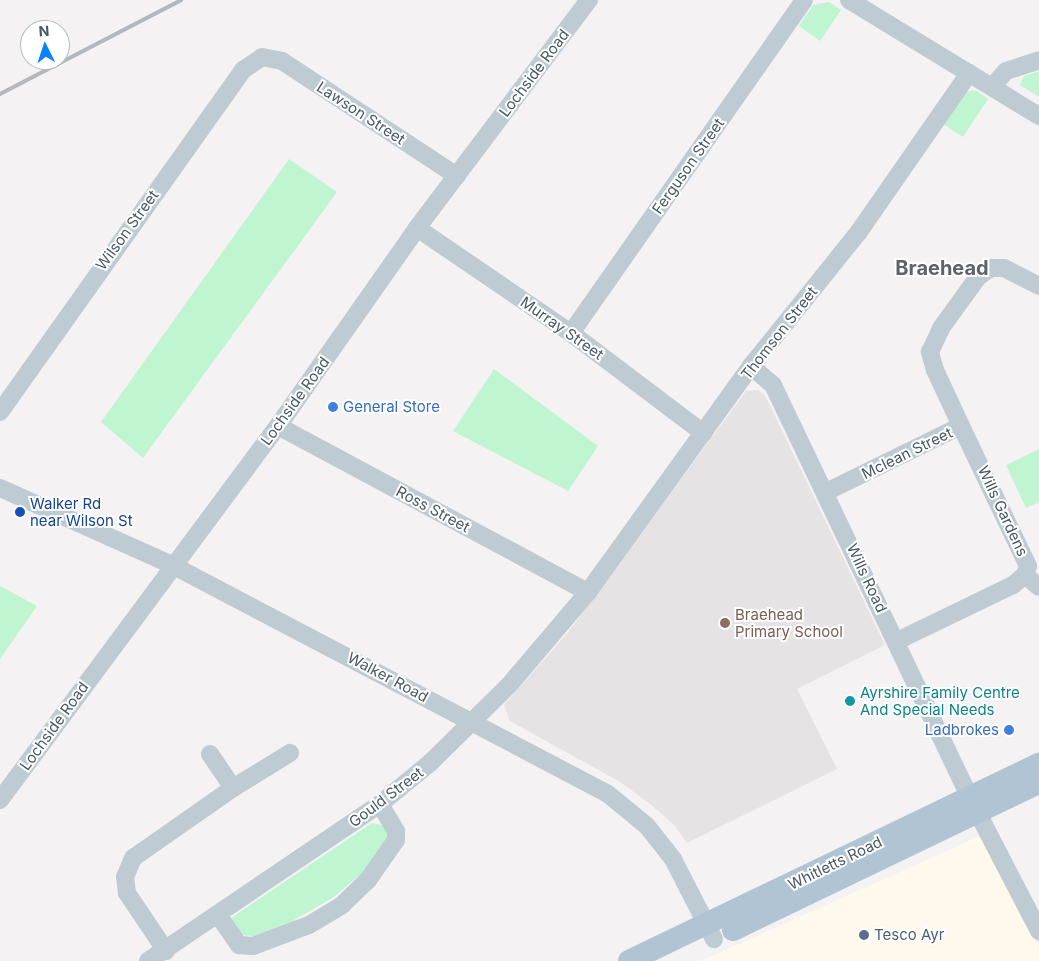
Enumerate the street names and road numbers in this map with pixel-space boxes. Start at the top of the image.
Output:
street label: Lochside Road [495,26,573,120]
street label: Lawson Street [314,78,408,148]
street label: Ferguson Street [648,115,728,217]
street label: Wilson Street [92,187,162,273]
street label: Thomson Street [737,283,821,383]
street label: Murray Street [517,293,607,363]
street label: Lochside Road [257,353,333,449]
street label: Mclean Street [859,423,955,483]
street label: Wills Gardens [974,463,1032,559]
street label: Ross Street [393,482,473,536]
street label: Wills Road [843,541,891,615]
street label: Walker Road [345,648,431,706]
street label: Lochside Road [16,678,92,774]
street label: Gould Street [345,763,427,831]
street label: Whitletts Road [785,833,885,893]

